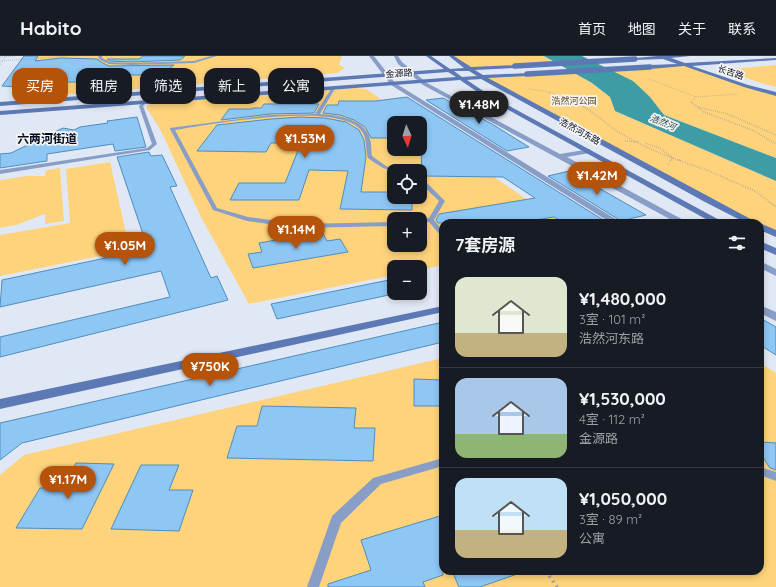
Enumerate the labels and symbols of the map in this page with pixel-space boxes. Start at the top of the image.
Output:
street label: 长吉路 [716,62,746,82]
street label: 金源路 [385,67,413,79]
pin: ¥1.48M [446,91,512,125]
park label: 浩然河公园 [551,95,597,106]
water label: 浩然河 [648,112,679,133]
street label: 浩然河东路 [558,115,602,147]
north arrow [387,116,427,156]
pin: ¥1.53M [272,125,338,159]
district label: 六两河街道 [17,131,77,146]
pin: ¥1.42M [564,162,630,196]
pin: ¥1.14M [263,216,329,250]
pin: ¥1.05M [92,232,158,266]
pin: ¥750K [182,353,238,387]
pin: ¥1.17M [35,466,101,500]

